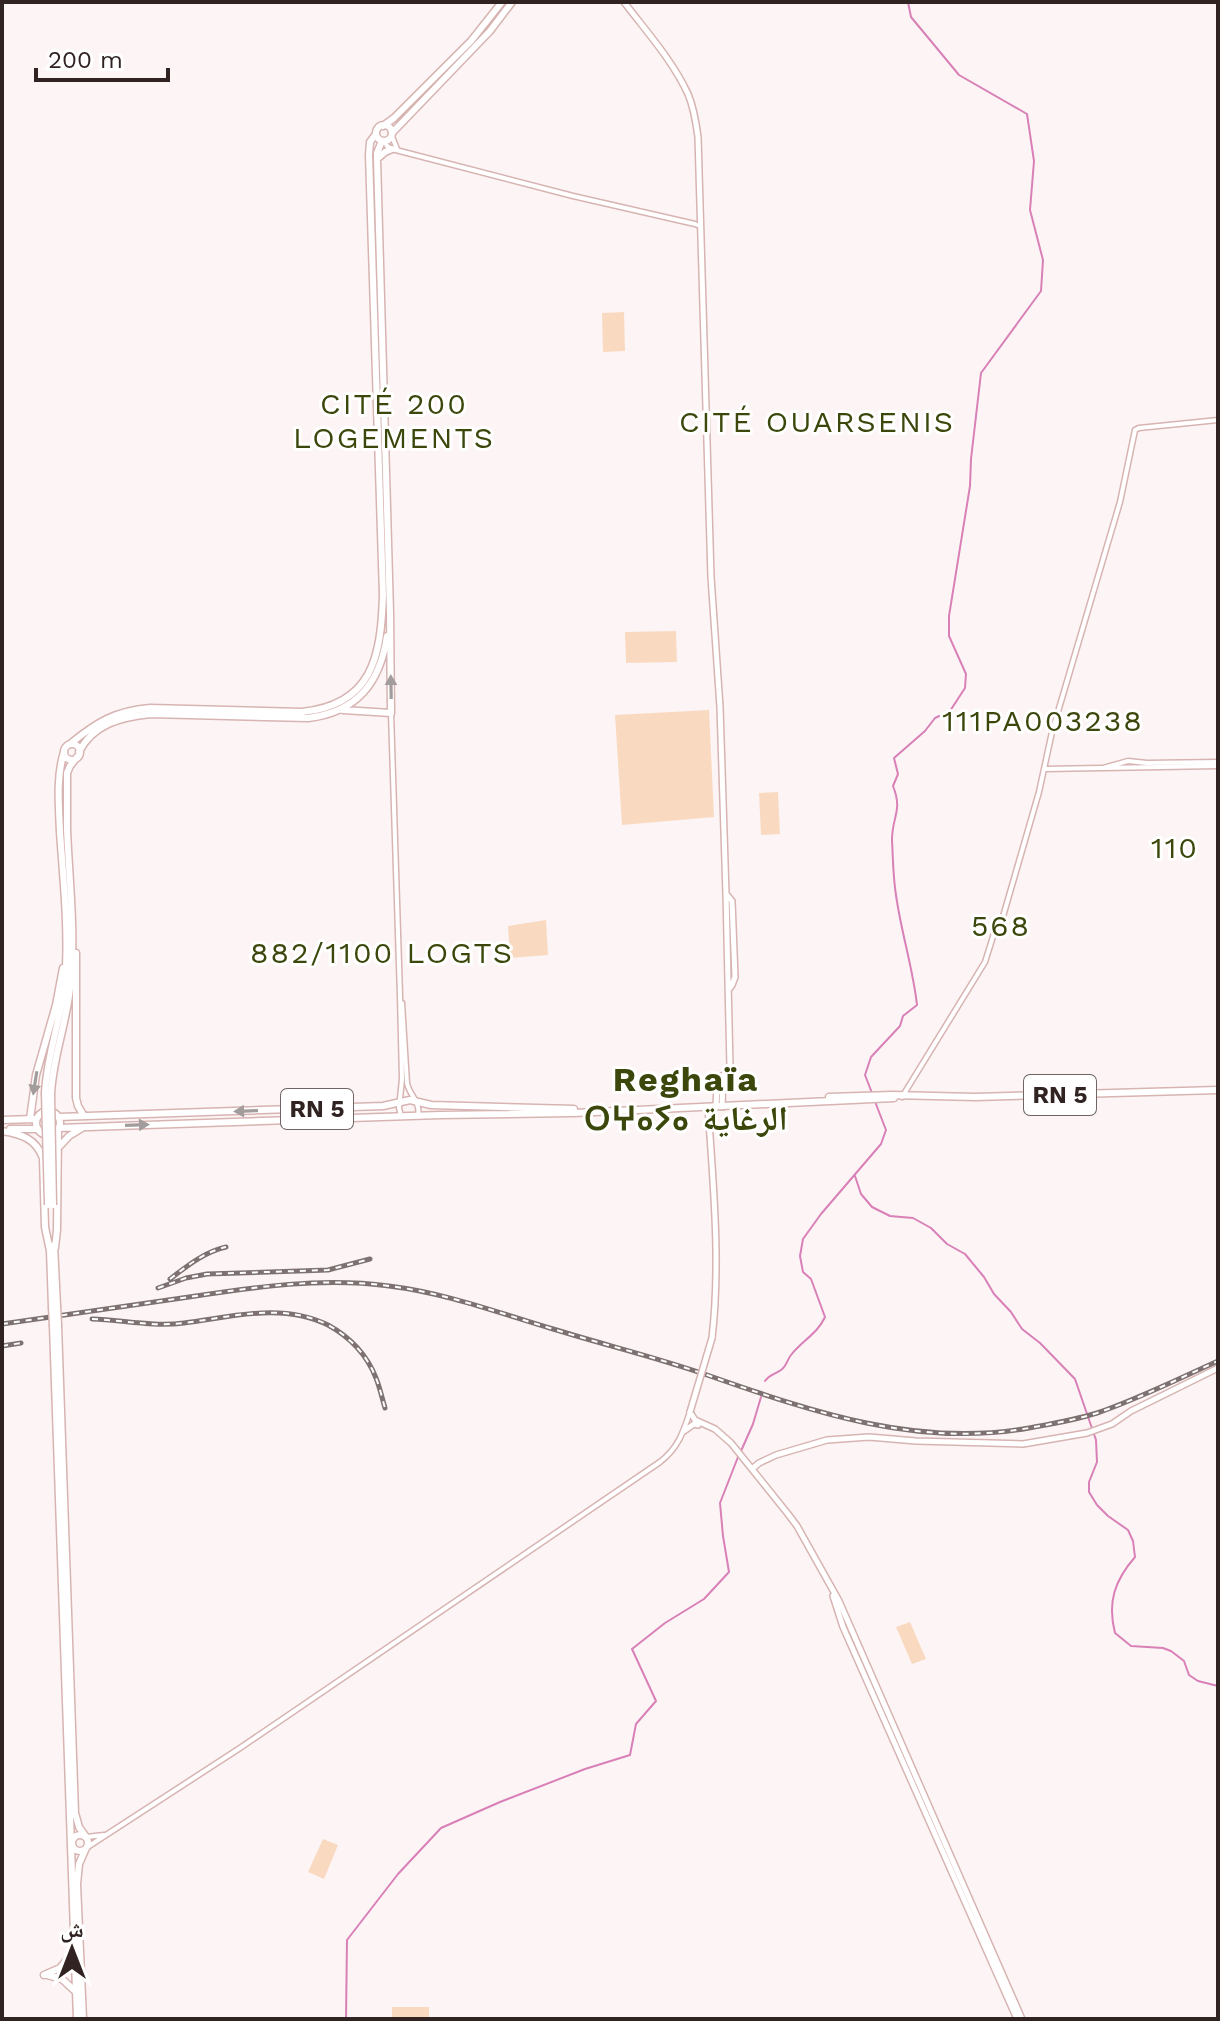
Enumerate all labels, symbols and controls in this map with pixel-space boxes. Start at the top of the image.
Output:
scale bar [36,32,168,82]
text: 200 m [48,46,123,74]
district label: CITÉ 200 LOGEMENTS [293,386,495,455]
district label: CITÉ OUARSENIS [679,404,955,439]
one-way arrow [385,674,397,699]
district label: 111PA003238 [942,703,1144,738]
district label: 110 [1151,830,1199,865]
district label: 568 [971,908,1031,943]
district label: 882/1100 LOGTS [250,935,514,970]
district label: Reghaïa ⵔⵖⴰⵢⴰ الرغاية [584,1059,788,1138]
one-way arrow [28,1071,40,1096]
road number: RN 5 [1024,1075,1096,1115]
road number: RN 5 [281,1089,353,1129]
one-way arrow [233,1105,258,1117]
one-way arrow [125,1119,150,1132]
north arrow [32,1909,112,1989]
text: ش [60,1917,84,1943]

